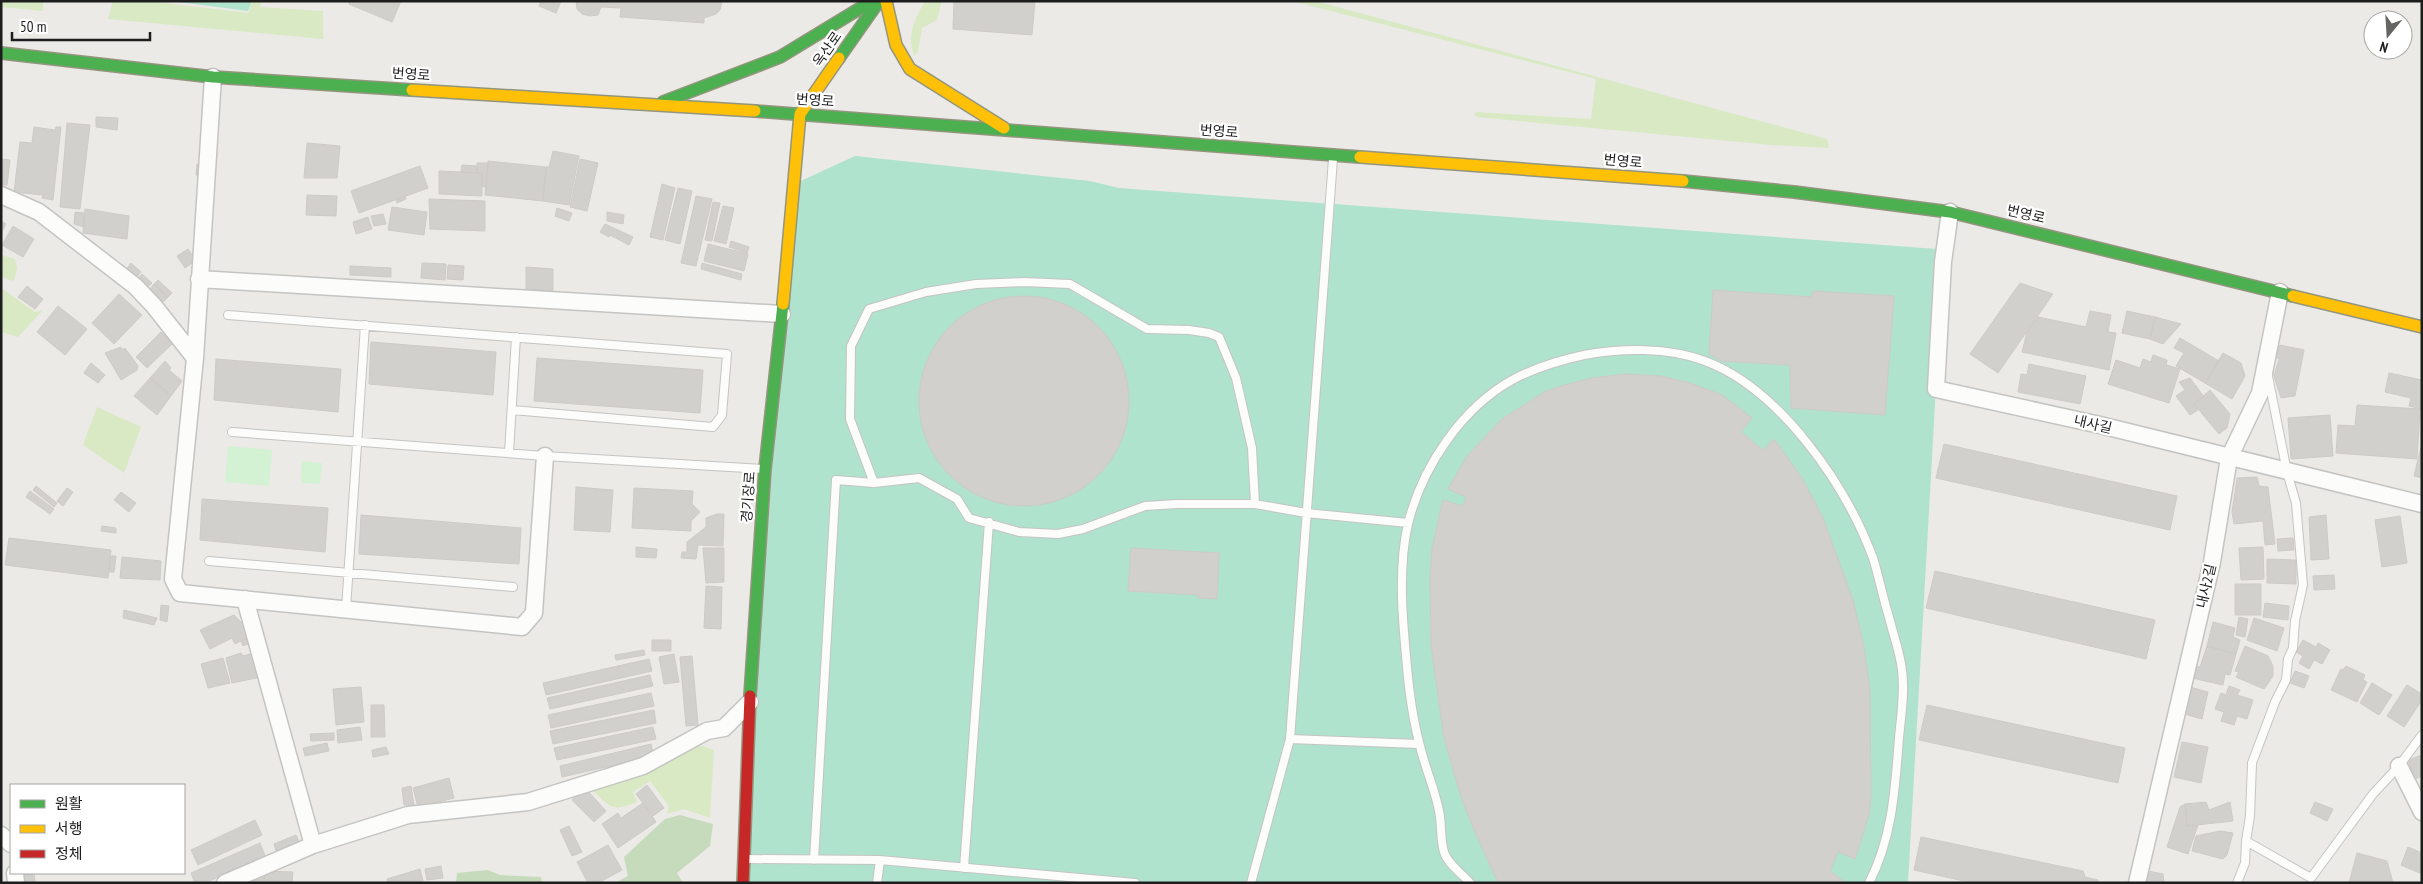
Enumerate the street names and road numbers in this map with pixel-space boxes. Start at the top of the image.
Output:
street label: 옥산로 [809,28,846,70]
street label: 번영로 [391,64,431,84]
street label: 번영로 [795,90,835,110]
street label: 번영로 [1199,121,1239,141]
street label: 번영로 [1603,150,1643,172]
street label: 번영로 [2005,201,2047,227]
street label: 내사길 [2072,411,2114,437]
street label: 경기장로 [737,471,759,523]
street label: 내사2길 [2192,562,2220,610]

